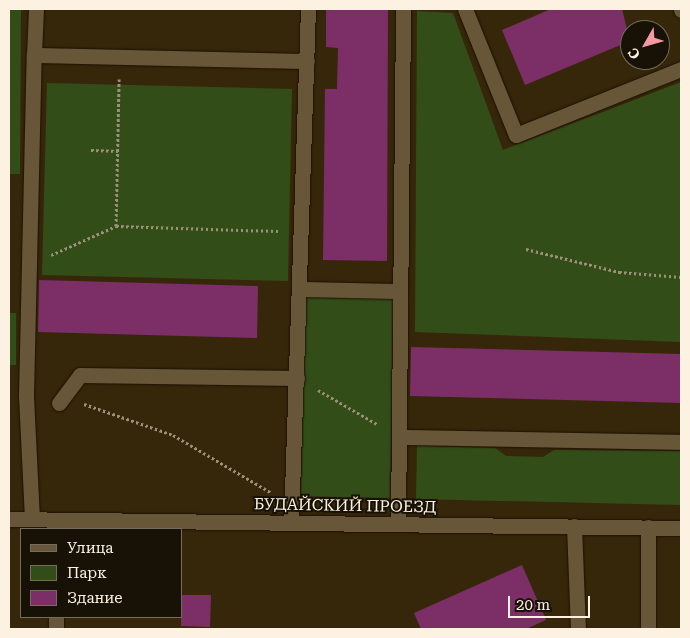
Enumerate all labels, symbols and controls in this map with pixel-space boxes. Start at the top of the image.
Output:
north arrow [620,20,670,70]
text: С [625,45,643,62]
street label: БУДАЙСКИЙ ПРОЕЗД [254,495,436,517]
legend [20,528,182,618]
text: Улица [67,539,113,557]
text: Парк [67,564,107,582]
scale bar [510,586,592,618]
text: Здание [67,589,123,607]
text: 20 m [516,596,550,614]

